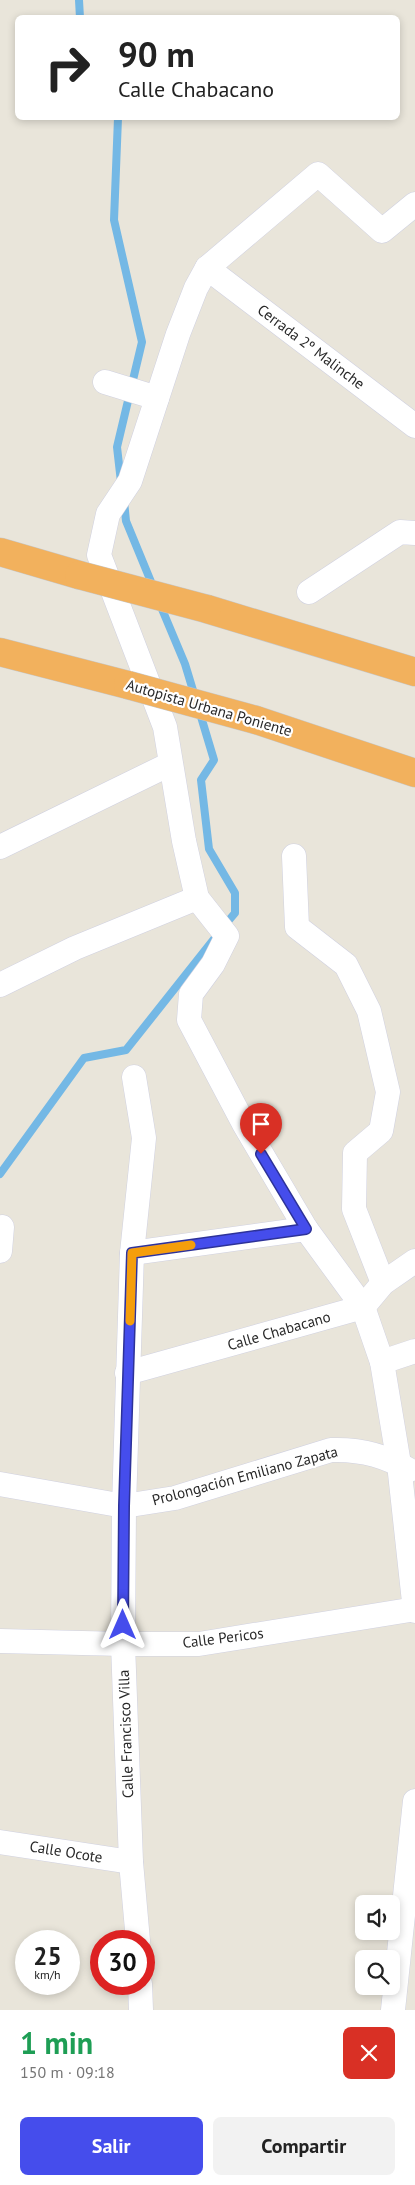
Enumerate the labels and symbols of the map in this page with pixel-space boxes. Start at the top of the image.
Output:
street label: Cerrada 2º Malinche [254,300,369,393]
street label: Autopista Urbana Poniente [124,675,294,740]
pin [240,1103,282,1154]
street label: Calle Chabacano [225,1307,333,1354]
street label: Prolongación Emiliano Zapata [150,1442,340,1509]
position arrow [96,1598,148,1650]
street label: Calle Pericos [181,1623,265,1652]
street label: Calle Francisco Villa [114,1669,137,1799]
street label: Calle Ocote [28,1836,104,1867]
speed limit sign: 30 [90,1930,155,1995]

